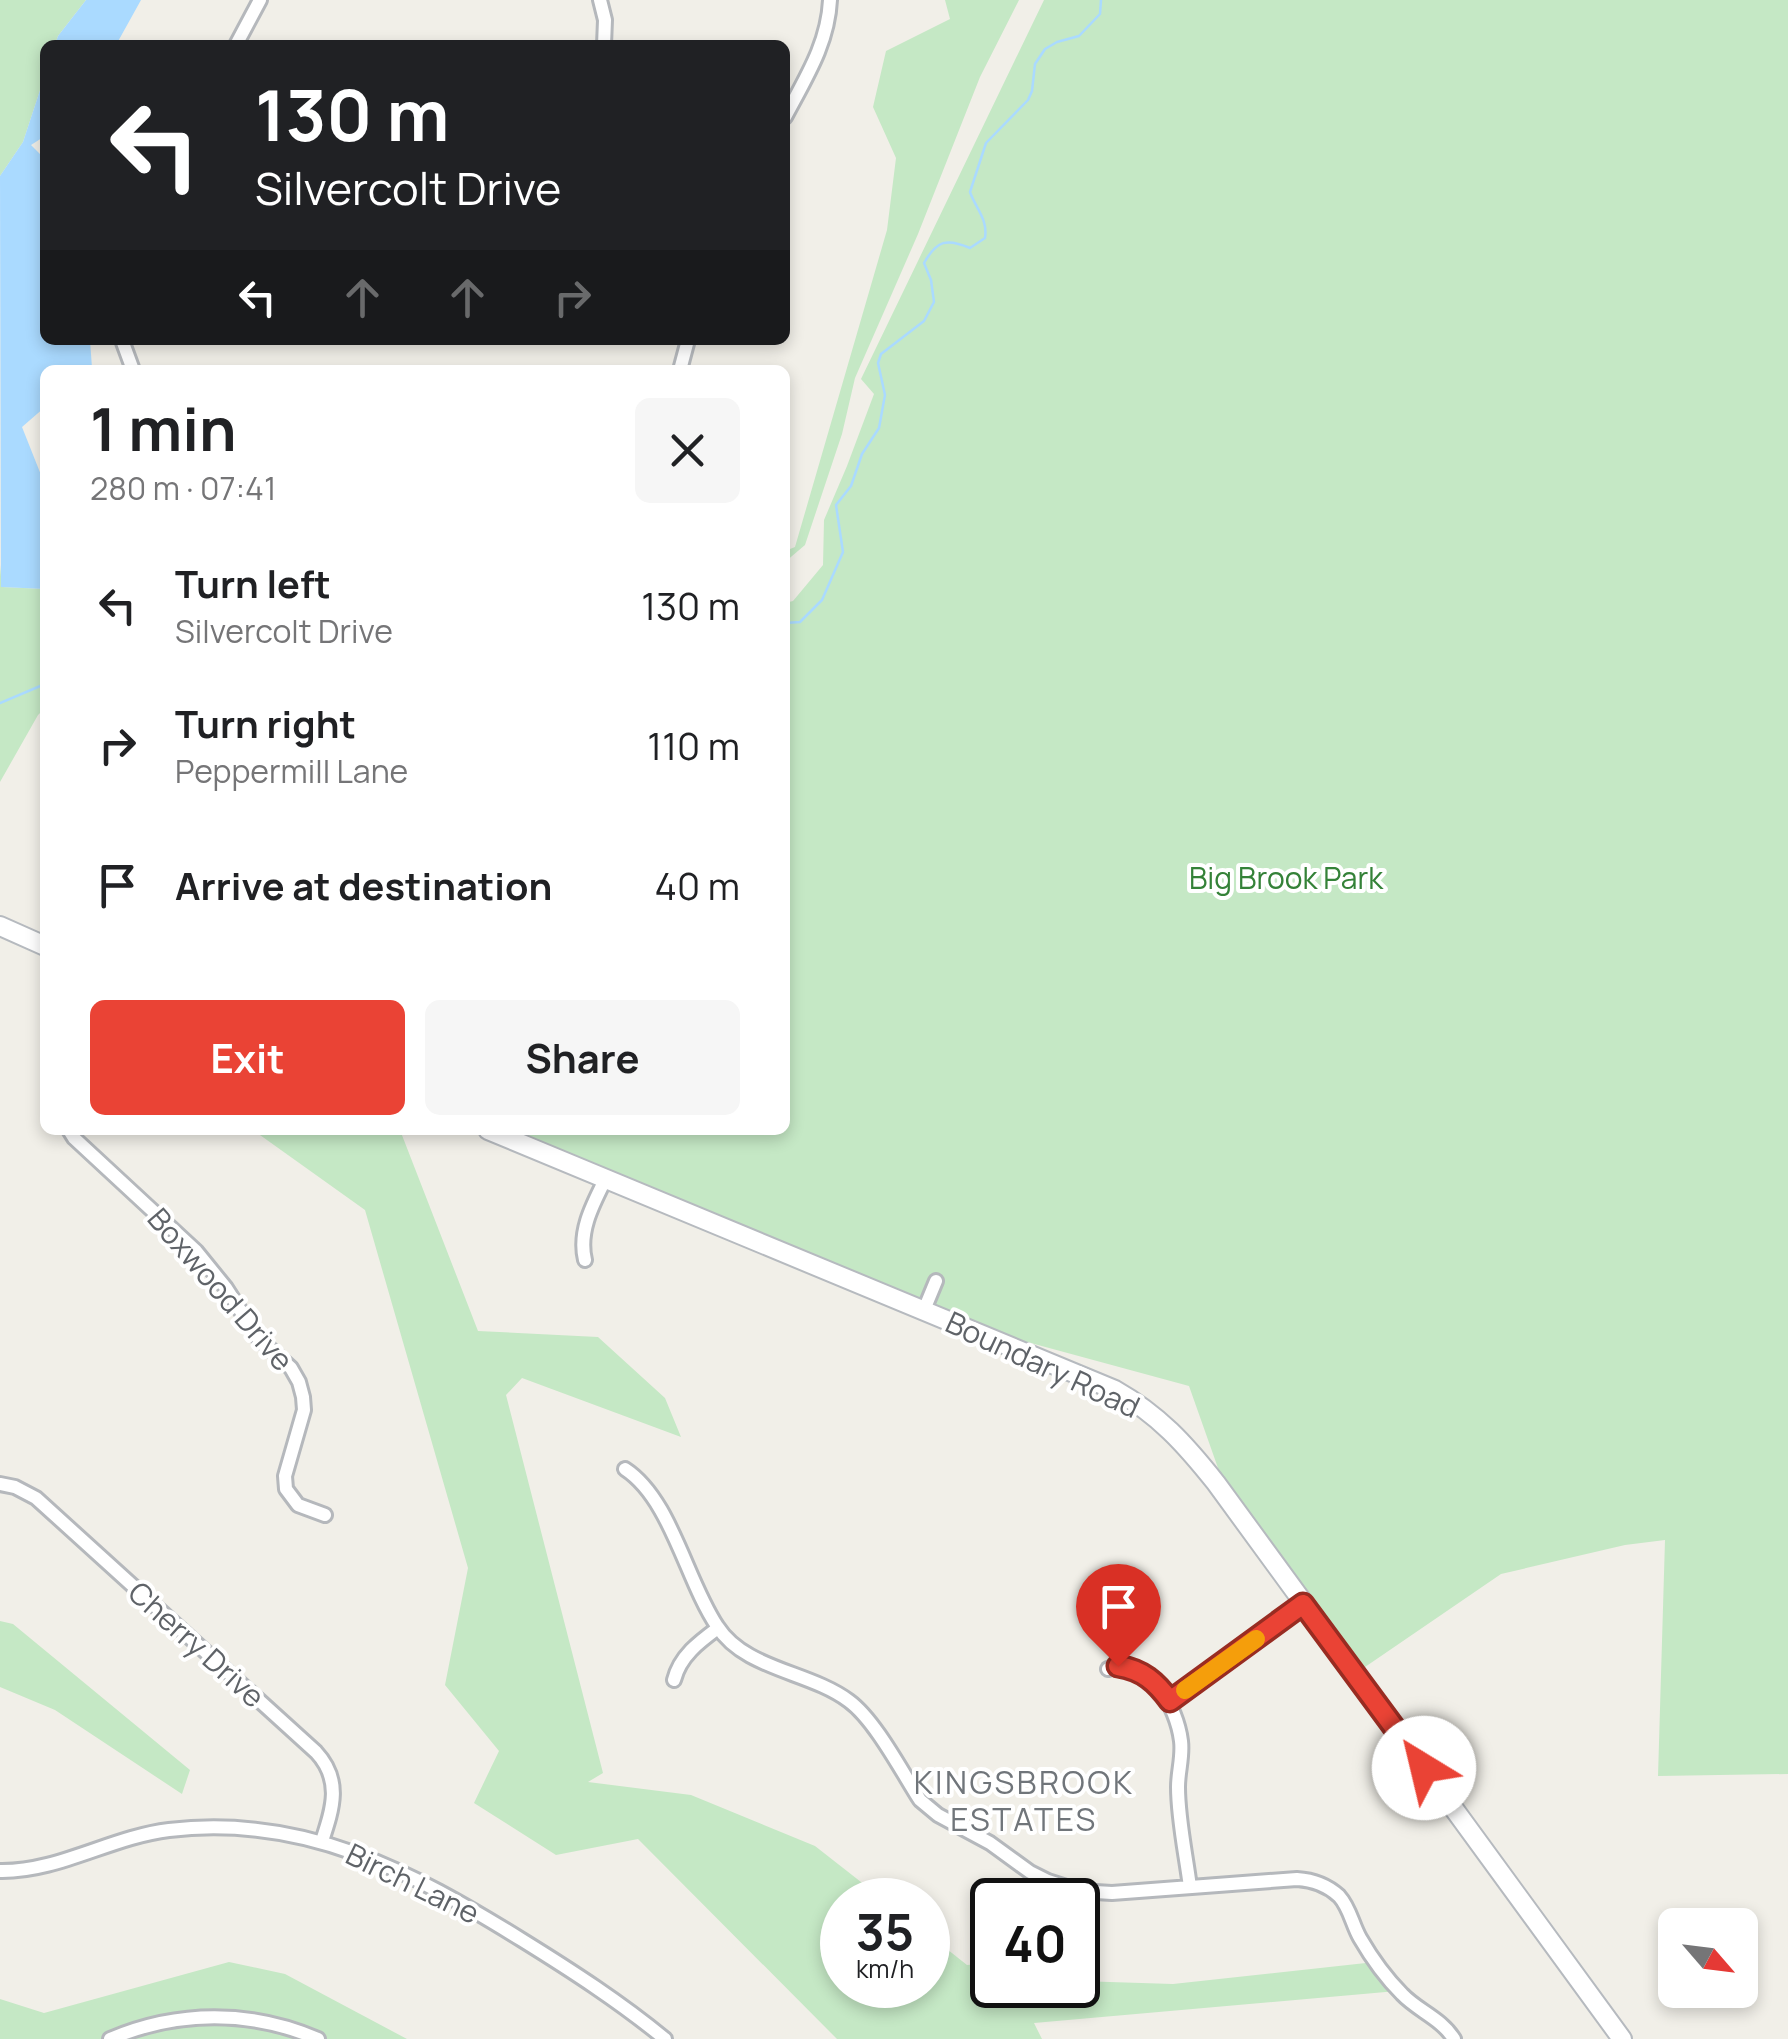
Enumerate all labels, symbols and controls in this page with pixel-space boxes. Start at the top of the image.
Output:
text: 130 m [255,66,449,162]
icon: left [90,80,220,210]
text: Silvercolt Drive [255,157,561,219]
icon: left [230,270,285,325]
icon: ahead [335,270,390,325]
icon: ahead [440,270,495,325]
icon: right [545,270,600,325]
text: 1 min [90,387,237,469]
button: close [635,398,740,503]
text: 280 m · 07:41 [90,466,276,510]
text: Turn left [175,557,331,609]
icon: left [90,578,145,633]
text: 130 m [641,579,740,631]
text: Silvercolt Drive [175,609,393,653]
text: Turn right [175,697,356,749]
icon: right [90,718,145,773]
text: 110 m [647,719,740,771]
text: Peppermill Lane [175,749,408,793]
park label: Big Brook Park [1189,857,1384,898]
icon: arrive [90,858,145,913]
text: Arrive at destination [175,859,552,911]
text: 40 m [655,859,740,911]
button: Exit [90,1000,405,1115]
button: Share [425,1000,740,1115]
street label: Boxwood Drive [139,1199,303,1379]
street label: Boundary Road [939,1301,1147,1427]
pin [1076,1564,1161,1667]
street label: Cherry Drive [120,1572,274,1716]
icon: arrive [1091,1579,1146,1634]
position arrow [1372,1716,1476,1820]
district label: KINGSBROOK ESTATES [914,1760,1134,1841]
street label: Birch Lane [339,1833,487,1933]
speed limit sign: 40 [970,1878,1100,2008]
text: 35 [856,1897,914,1965]
north arrow [1658,1908,1758,2008]
map controls [1658,1908,1758,2008]
text: km/h [856,1951,914,1986]

